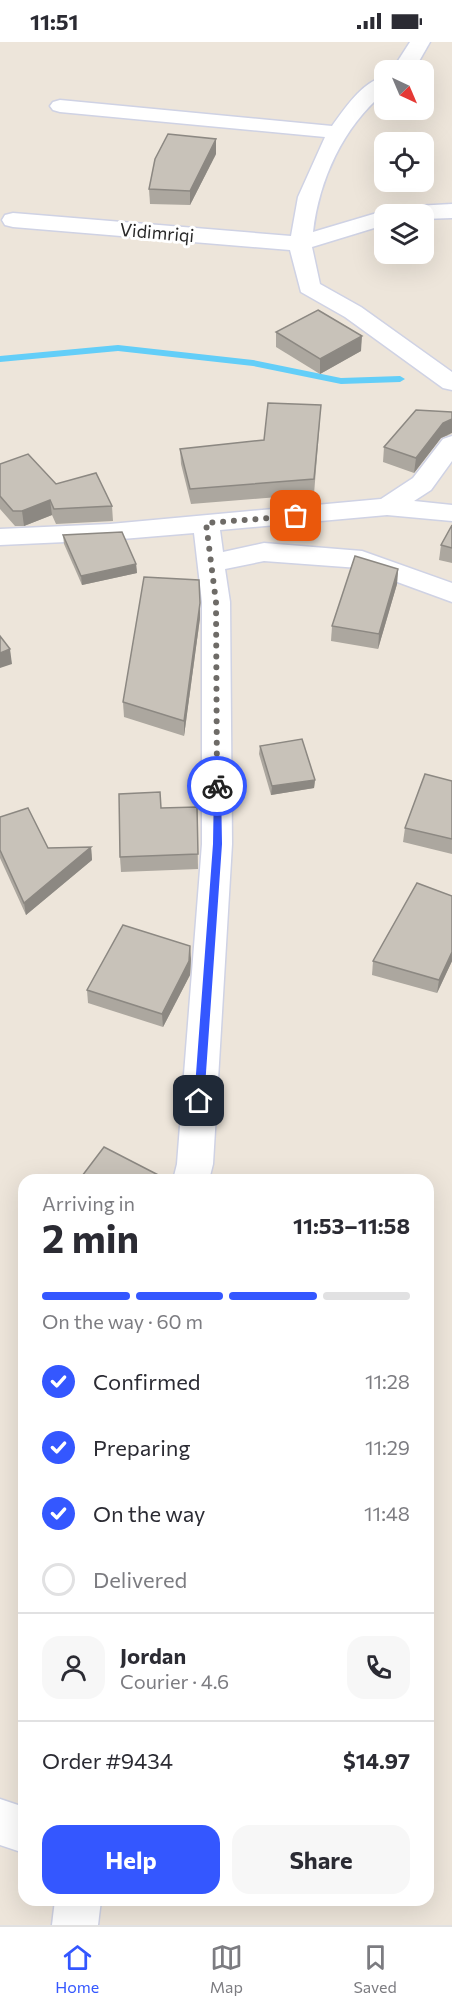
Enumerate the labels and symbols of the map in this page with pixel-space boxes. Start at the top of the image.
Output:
north arrow [374,60,434,120]
street label: Vidimriqi [119,218,195,246]
pin [270,490,321,541]
courier [187,756,247,816]
pin [173,1075,224,1126]

